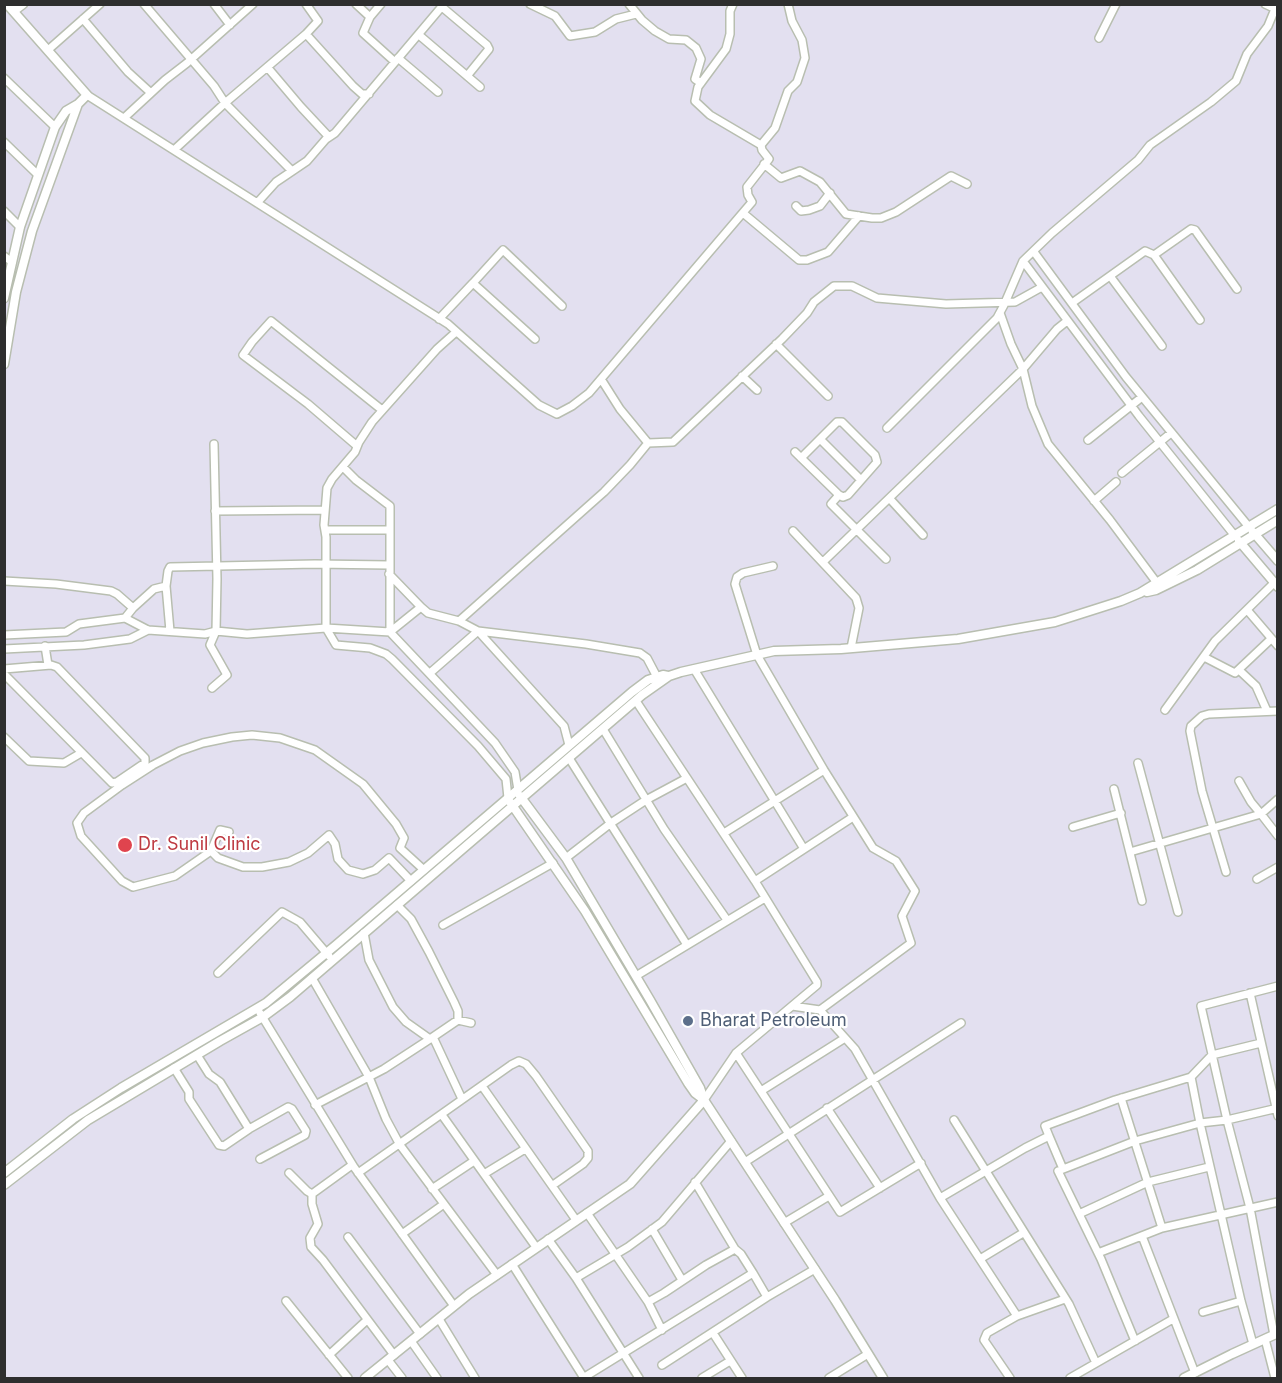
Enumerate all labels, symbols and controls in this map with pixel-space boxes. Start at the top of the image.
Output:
place label: Dr. Sunil Clinic [138,834,261,856]
marker: Dr. Sunil Clinic [116,836,134,854]
place label: Bharat Petroleum [700,1010,847,1032]
marker: Bharat Petroleum [681,1014,695,1028]

